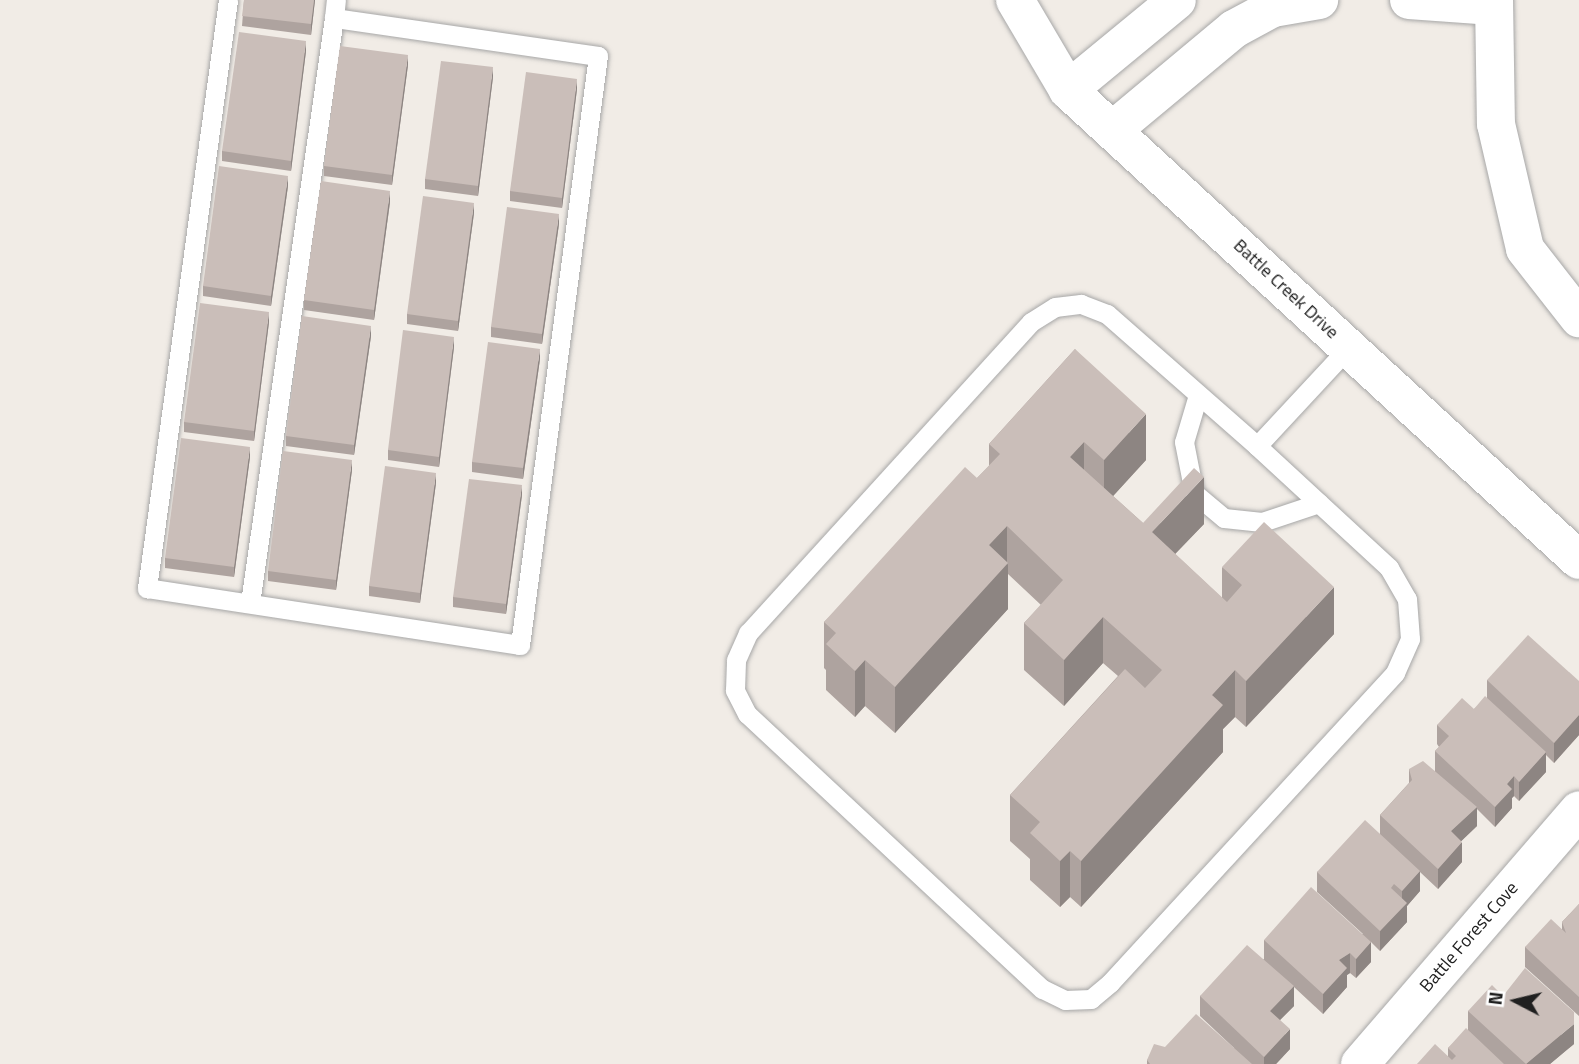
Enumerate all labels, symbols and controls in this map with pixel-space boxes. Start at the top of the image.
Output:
street label: Battle Creek Drive [1229,235,1343,343]
street label: Battle Forest Cove [1415,877,1523,997]
north arrow [1481,966,1551,1036]
text: N [1479,990,1510,1007]

